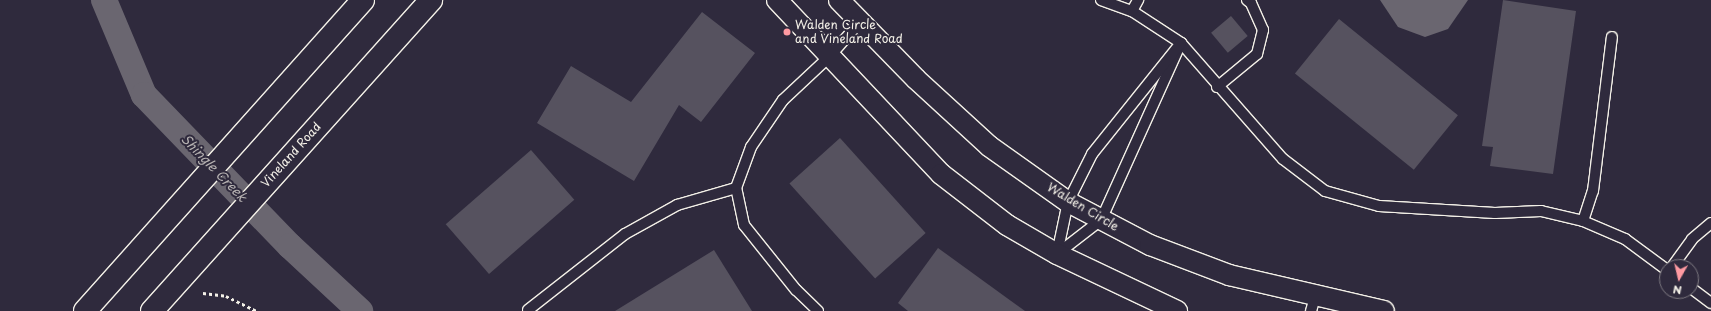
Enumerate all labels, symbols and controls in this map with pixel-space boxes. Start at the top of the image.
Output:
place label: Walden Circle and Vineland Road [795,18,904,46]
marker: Walden Circle and Vineland Road [782,27,792,37]
street label: Vineland Road [258,119,324,191]
water label: Shingle Creek [178,131,250,205]
street label: Walden Circle [1044,180,1122,234]
north arrow [1659,259,1699,299]
text: N [1672,281,1683,299]

